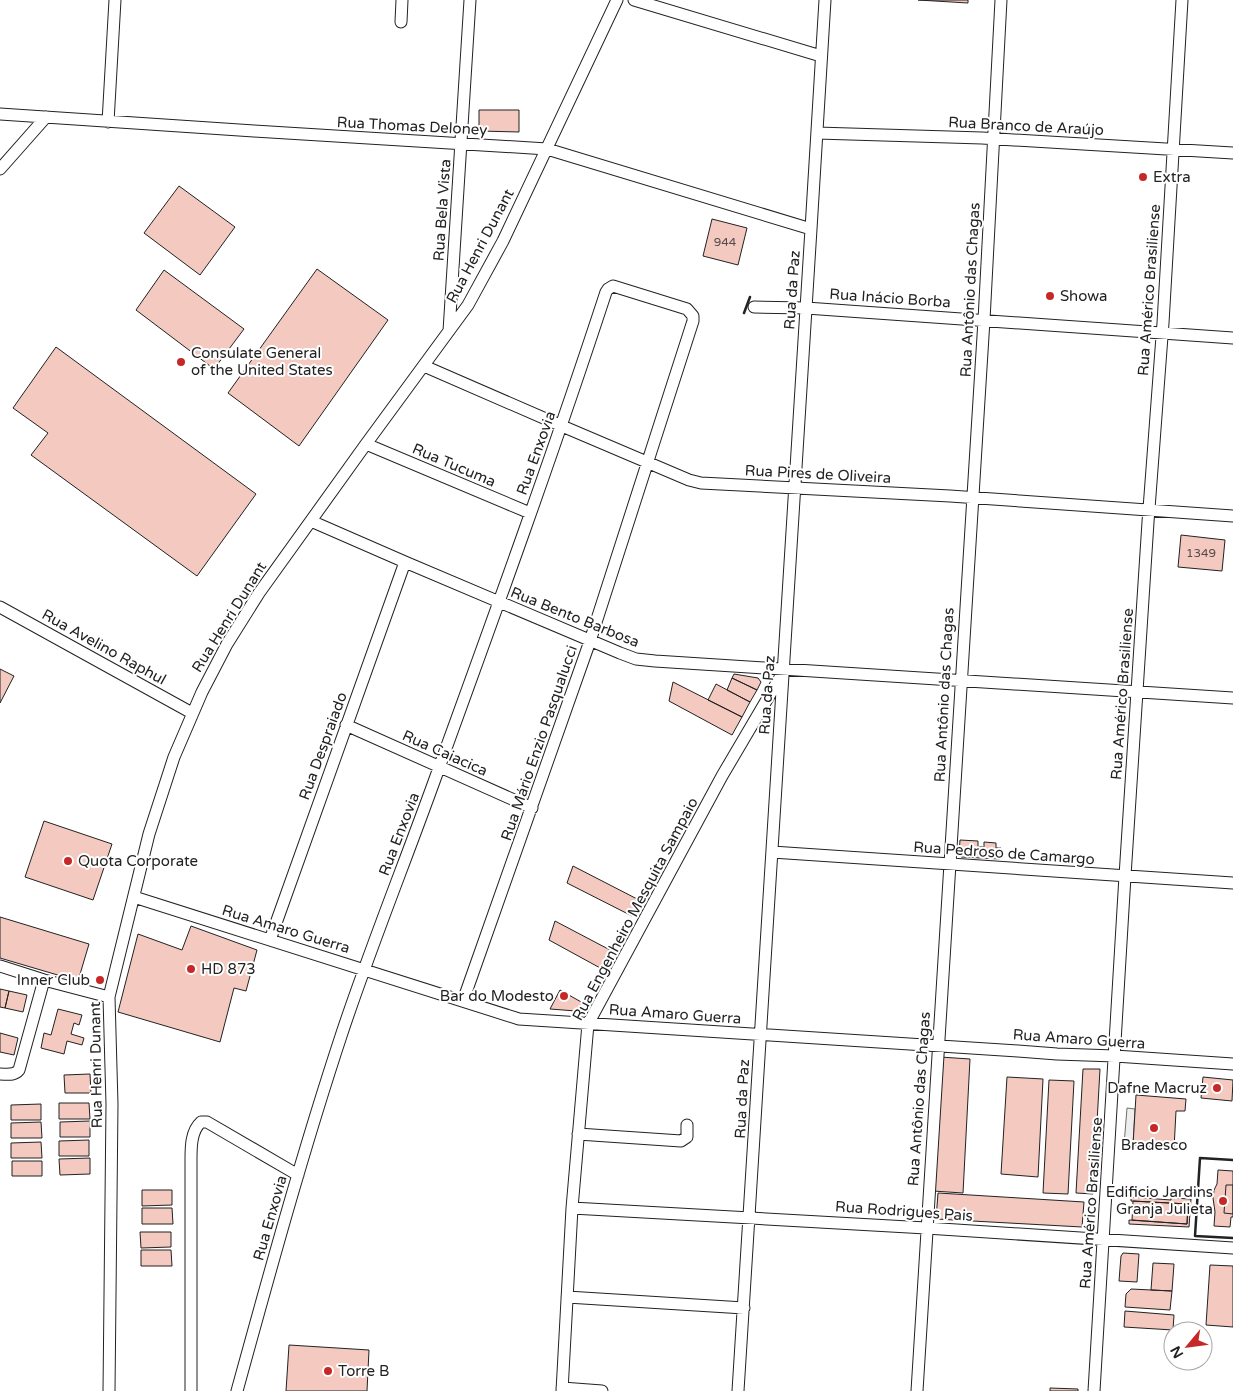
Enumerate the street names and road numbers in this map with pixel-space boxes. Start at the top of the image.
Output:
street label: Rua Thomas Deloney [336,113,488,139]
street label: Rua Branco de Araújo [948,113,1104,139]
street label: Rua Bela Vista [429,158,455,262]
street label: Rua Henri Dunant [442,186,518,306]
street label: Rua Antônio das Chagas [956,202,984,378]
street label: Rua Américo Brasiliense [1134,204,1164,376]
street label: Rua da Paz [780,250,804,330]
street label: Rua Inácio Borba [829,285,951,311]
street label: Rua Enxovia [513,409,559,497]
street label: Rua Tucuma [410,439,498,491]
street label: Rua Pires de Oliveira [744,461,892,487]
street label: Rua Henri Dunant [188,558,270,676]
street label: Rua Bento Barbosa [508,583,642,651]
street label: Rua Avelino Raphul [39,605,169,689]
street label: Rua Antônio das Chagas [930,607,958,783]
street label: Rua Américo Brasiliense [1107,608,1137,780]
street label: Rua Mário Enzio Pasqualucci [497,643,581,843]
street label: Rua da Paz [755,655,779,735]
street label: Rua Despraiado [295,690,351,802]
street label: Rua Caiacica [400,726,490,780]
street label: Rua Enxovia [375,790,423,878]
street label: Rua Engenheiro Mesquita Sampaio [568,794,702,1024]
street label: Rua Pedroso de Camargo [913,838,1095,868]
street label: Rua Amaro Guerra [220,901,352,957]
street label: Rua Amaro Guerra [608,1000,742,1028]
street label: Rua Henri Dunant [86,1001,106,1129]
street label: Rua Antônio das Chagas [904,1011,934,1187]
street label: Rua Amaro Guerra [1012,1025,1146,1053]
street label: Rua da Paz [731,1059,753,1139]
street label: Rua Américo Brasiliense [1076,1117,1106,1289]
street label: Rua Enxovia [249,1173,291,1263]
street label: Rua Rodrigues Pais [834,1197,974,1225]

